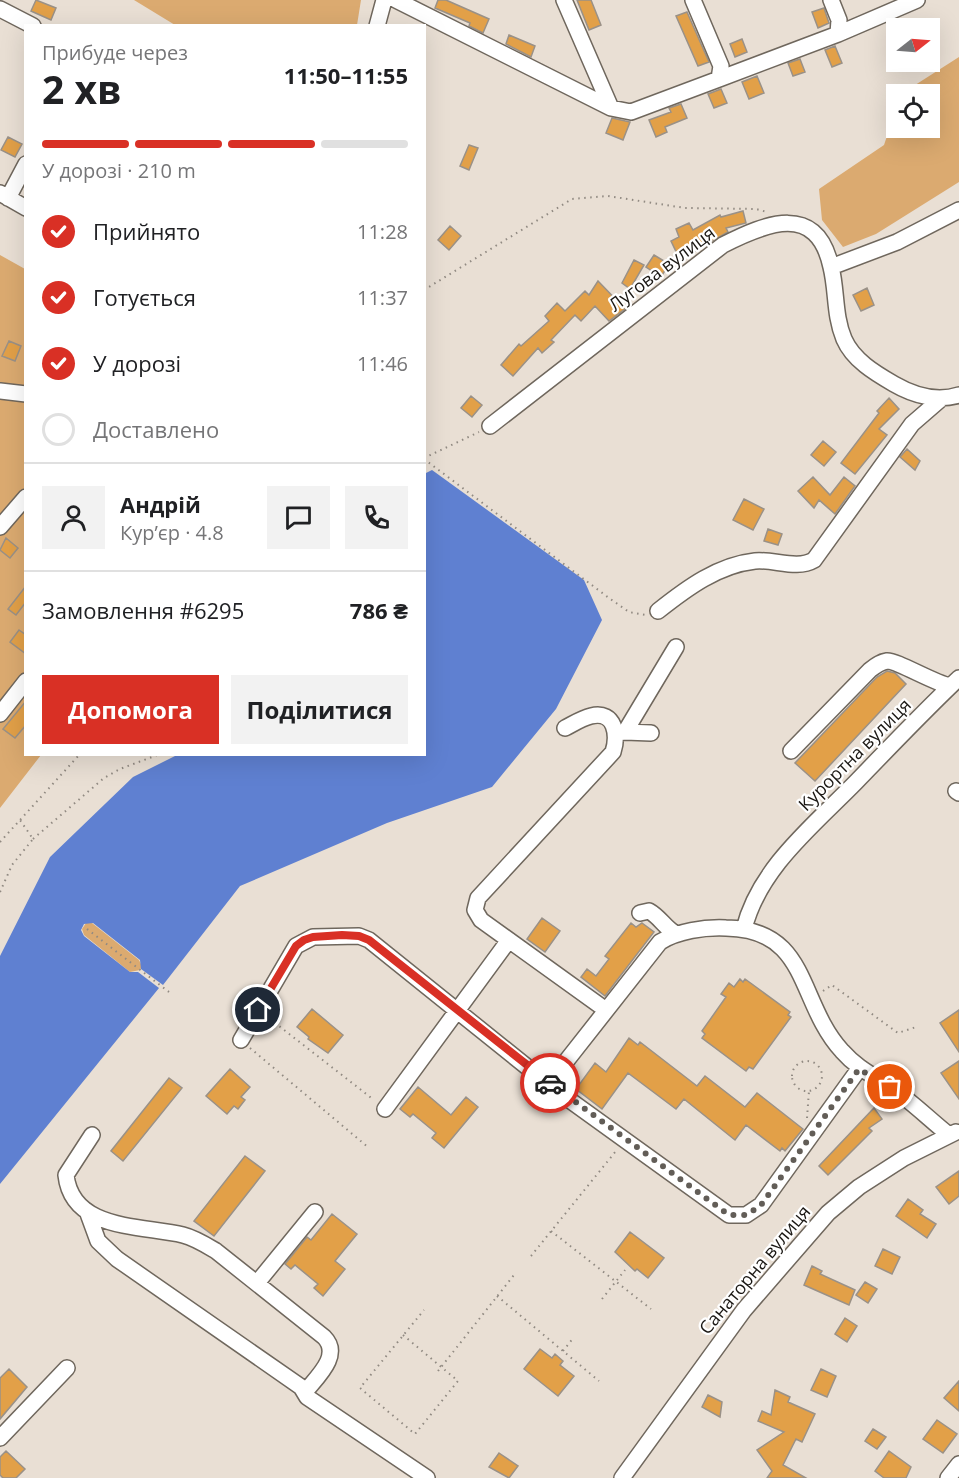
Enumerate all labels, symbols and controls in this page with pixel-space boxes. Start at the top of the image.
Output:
north arrow [886,18,940,72]
map controls [886,18,940,138]
text: Прибуде через [42,39,188,66]
text: 11:50–11:55 [284,60,408,90]
text: 2 хв [42,62,122,115]
button: locate [886,84,940,138]
text: У дорозі · 210 m [42,157,196,184]
icon: check [42,215,75,248]
text: Прийнято [93,216,200,246]
text: 11:28 [357,218,408,245]
street label: Лугова вулиця [603,220,720,316]
icon: check [42,281,75,314]
text: Готується [93,282,196,312]
text: 11:37 [357,284,408,311]
icon: check [42,347,75,380]
text: У дорозі [93,348,181,378]
text: 11:46 [357,350,408,377]
text: Доставлено [93,414,219,444]
button: person [42,486,105,549]
button: chat [267,486,330,549]
button: phone [345,486,408,549]
text: Андрій [120,489,201,519]
text: Кур’єр · 4.8 [120,519,224,546]
text: Замовлення #6295 [42,595,244,625]
text: 786 ₴ [350,595,408,625]
button: Допомога [42,675,219,744]
button: Поділитися [231,675,408,744]
street label: Курортна вулиця [793,693,916,816]
pin [232,984,283,1035]
icon: home [241,993,274,1026]
courier [520,1053,580,1113]
pin [864,1061,915,1112]
icon: car [534,1067,567,1100]
icon: bag [873,1070,906,1103]
street label: Санаторна вулиця [693,1200,815,1339]

